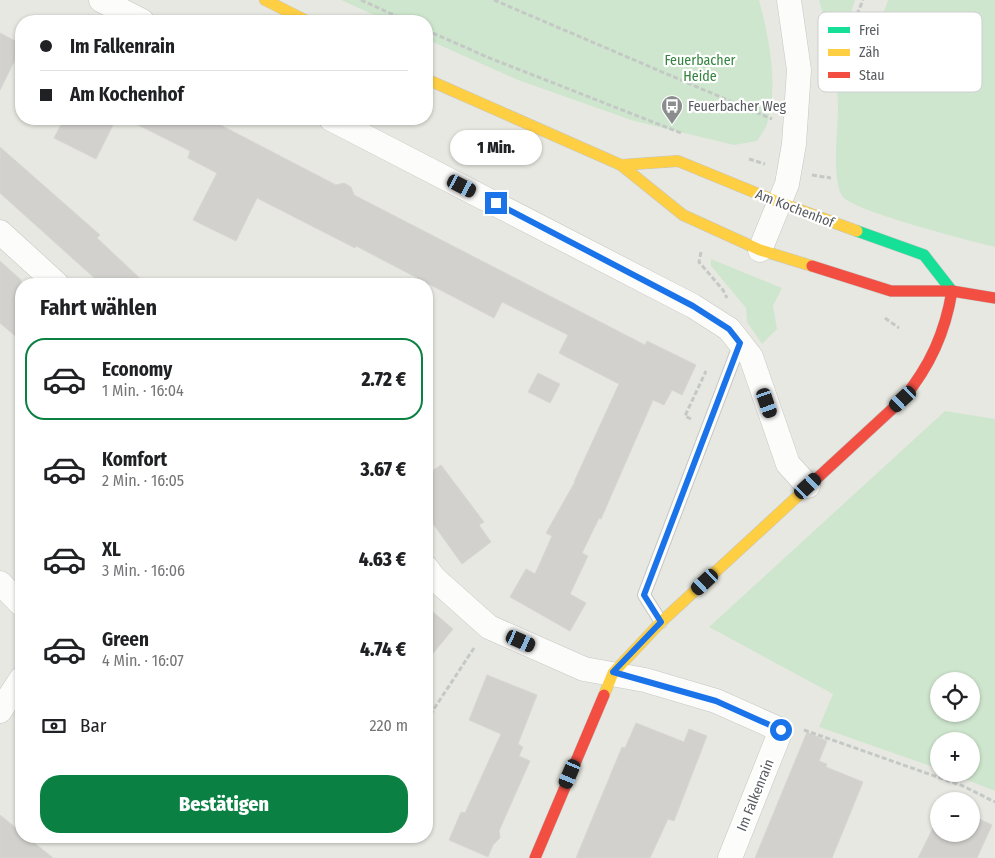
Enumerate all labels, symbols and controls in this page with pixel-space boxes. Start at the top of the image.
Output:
legend [818,12,982,92]
text: Frei [859,22,880,39]
text: Im Falkenrain [70,35,175,58]
text: Zäh [859,44,880,61]
park label: Feuerbacher Heide [664,52,736,85]
text: Stau [859,67,885,84]
text: Am Kochenhof [70,83,184,106]
bus stop icon: Feuerbacher Weg [660,94,684,125]
place label: Feuerbacher Weg [688,98,787,115]
callout: 1 Min. [450,130,542,166]
text: 1 Min. [477,138,515,157]
car [445,173,478,199]
street label: Am Kochenhof [753,186,838,232]
route end [485,192,507,214]
text: Fahrt wählen [40,294,157,321]
icon: car [42,357,87,402]
text: Economy [102,358,172,381]
text: 2.72 € [361,368,406,391]
text: 1 Min. · 16:04 [102,381,184,400]
car [886,383,919,415]
car [755,386,778,420]
icon: car [42,447,87,492]
text: Komfort [102,448,167,471]
text: 3.67 € [361,458,406,481]
car [791,470,824,502]
text: 2 Min. · 16:05 [102,471,184,490]
icon: car [42,537,87,582]
text: XL [102,538,121,561]
text: 4.63 € [359,548,406,571]
text: 3 Min. · 16:06 [102,561,185,580]
car [688,566,721,598]
icon: car [42,627,87,672]
text: Green [102,628,149,651]
car [504,628,537,654]
text: 4.74 € [360,638,406,661]
text: 4 Min. · 16:07 [102,651,184,670]
map controls [930,672,980,842]
button: locate [930,672,980,722]
icon: cash [40,712,68,740]
text: Bar [80,714,106,737]
text: 220 m [369,716,408,735]
route start [770,719,792,741]
button: + [930,732,980,782]
car [557,757,582,791]
street label: Im Falkenrain [733,757,778,834]
button: Bestätigen [40,775,408,833]
button: − [930,792,980,842]

